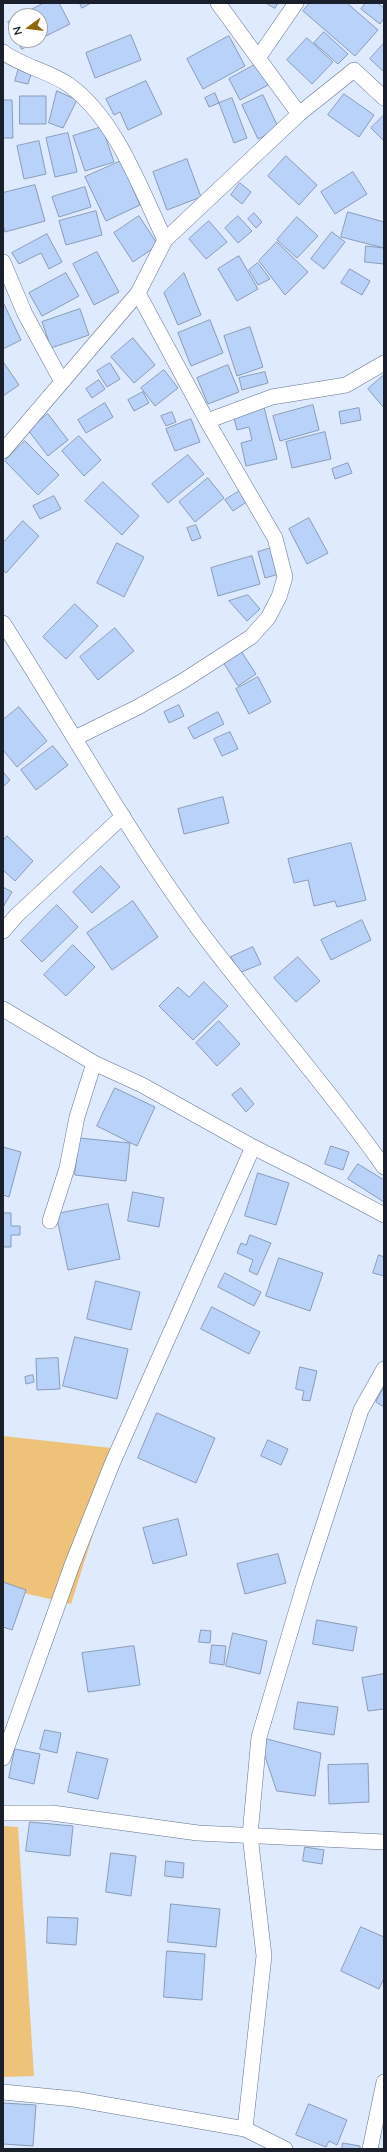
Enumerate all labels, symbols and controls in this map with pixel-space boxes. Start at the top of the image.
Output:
north arrow [8,8,48,48]
text: N [10,25,25,37]

